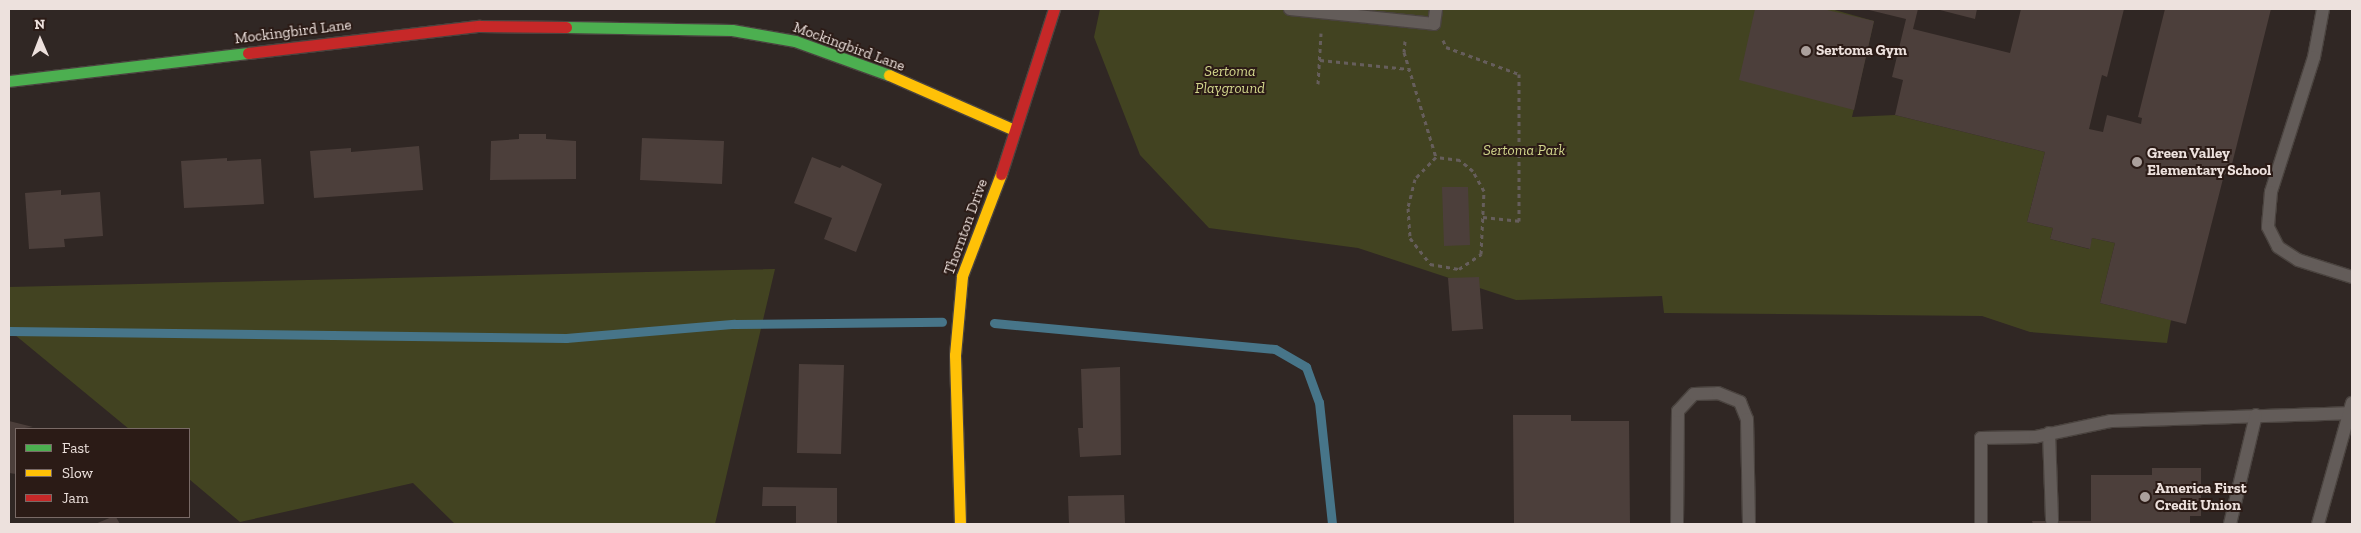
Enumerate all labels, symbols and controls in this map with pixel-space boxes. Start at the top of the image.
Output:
north arrow [15,15,65,65]
text: N [34,16,45,33]
street label: Mockingbird Lane [234,16,352,48]
street label: Mockingbird Lane [791,18,907,76]
place label: Sertoma Gym [1816,42,1907,60]
marker: Sertoma Gym [1800,45,1812,57]
park label: Sertoma Playground [1195,62,1265,97]
park label: Sertoma Park [1483,142,1565,160]
place label: Green Valley Elementary School [2147,144,2272,179]
marker: Green Valley Elementary School [2131,156,2143,168]
street label: Thornton Drive [940,177,992,277]
legend [15,428,190,518]
text: Fast [62,439,90,457]
text: Slow [62,464,93,482]
place label: America First Credit Union [2155,479,2247,514]
text: Jam [62,489,89,507]
marker: America First Credit Union [2139,491,2151,503]

